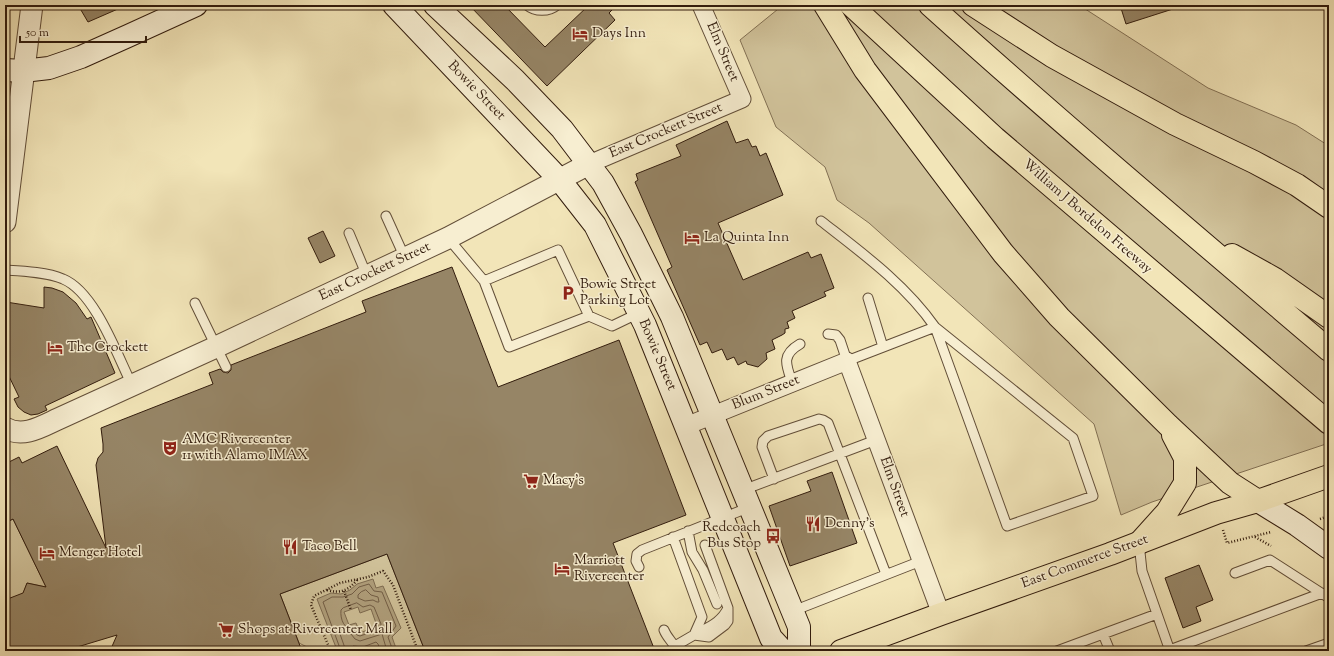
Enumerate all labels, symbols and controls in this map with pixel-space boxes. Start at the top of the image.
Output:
scale bar [20,18,146,44]
street label: Elm Street [700,19,744,85]
text: 50 m [25,24,49,42]
place label: Days Inn [592,24,646,44]
hotel icon: Days Inn [571,25,589,43]
street label: Bowie Street [442,57,510,125]
street label: East Crockett Street [606,98,726,164]
street label: William J Bordelon Freeway [1018,155,1156,279]
place label: La Quinta Inn [704,228,789,248]
hotel icon: La Quinta Inn [683,229,701,247]
street label: East Crockett Street [316,237,434,307]
place label: Bowie Street Parking Lot [580,275,656,311]
parking icon: Bowie Street Parking Lot [559,284,577,302]
street label: Bowie Street [633,316,681,394]
place label: The Crockett [67,338,148,358]
hotel icon: The Crockett [46,339,64,357]
street label: Blum Street [729,370,803,416]
place label: AMC Rivercenter 11 with Alamo IMAX [182,430,308,466]
theatre icon: AMC Rivercenter 11 with Alamo IMAX [161,439,179,457]
street label: Elm Street [874,454,914,520]
place label: Macy's [543,471,584,491]
supermarket icon: Macy's [522,472,540,490]
place label: Denny's [825,514,875,534]
restaurant icon: Denny's [804,515,822,533]
place label: Redcoach Bus Stop [702,518,761,554]
bus stop icon: Redcoach Bus Stop [764,527,782,545]
street label: East Commerce Street [1019,530,1151,594]
place label: Taco Bell [302,537,357,557]
restaurant icon: Taco Bell [281,538,299,556]
place label: Menger Hotel [59,543,142,563]
hotel icon: Menger Hotel [38,544,56,562]
place label: Marriott Rivercenter [574,551,645,587]
hotel icon: Marriott Rivercenter [553,560,571,578]
place label: Shops at Rivercenter Mall [238,620,393,640]
supermarket icon: Shops at Rivercenter Mall [217,621,235,639]

